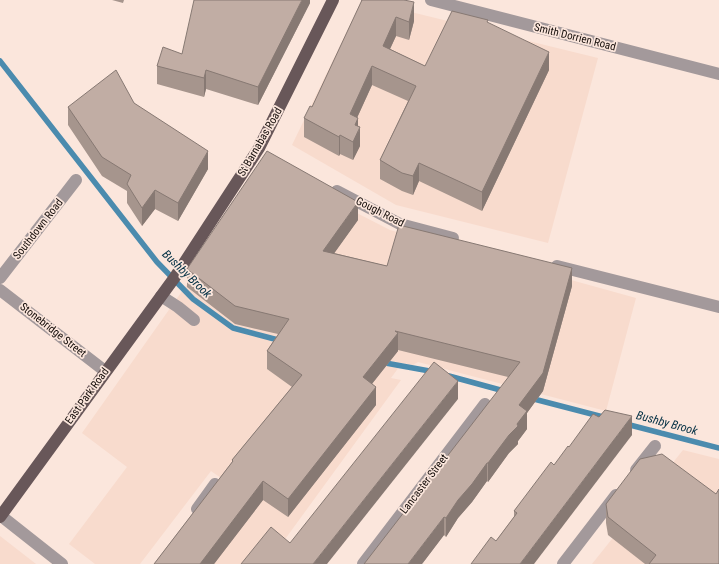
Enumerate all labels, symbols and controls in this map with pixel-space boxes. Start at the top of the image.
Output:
street label: Smith Dorrien Road [533,21,617,53]
street label: St Barnabas Road [235,105,285,179]
street label: Gough Road [354,194,406,230]
street label: Southdown Road [10,196,66,262]
water label: Bushby Brook [160,247,215,301]
street label: Stonebridge Street [17,300,89,360]
street label: East Park Road [62,366,112,426]
water label: Bushby Brook [635,408,700,438]
street label: Lancaster Street [397,452,451,516]

